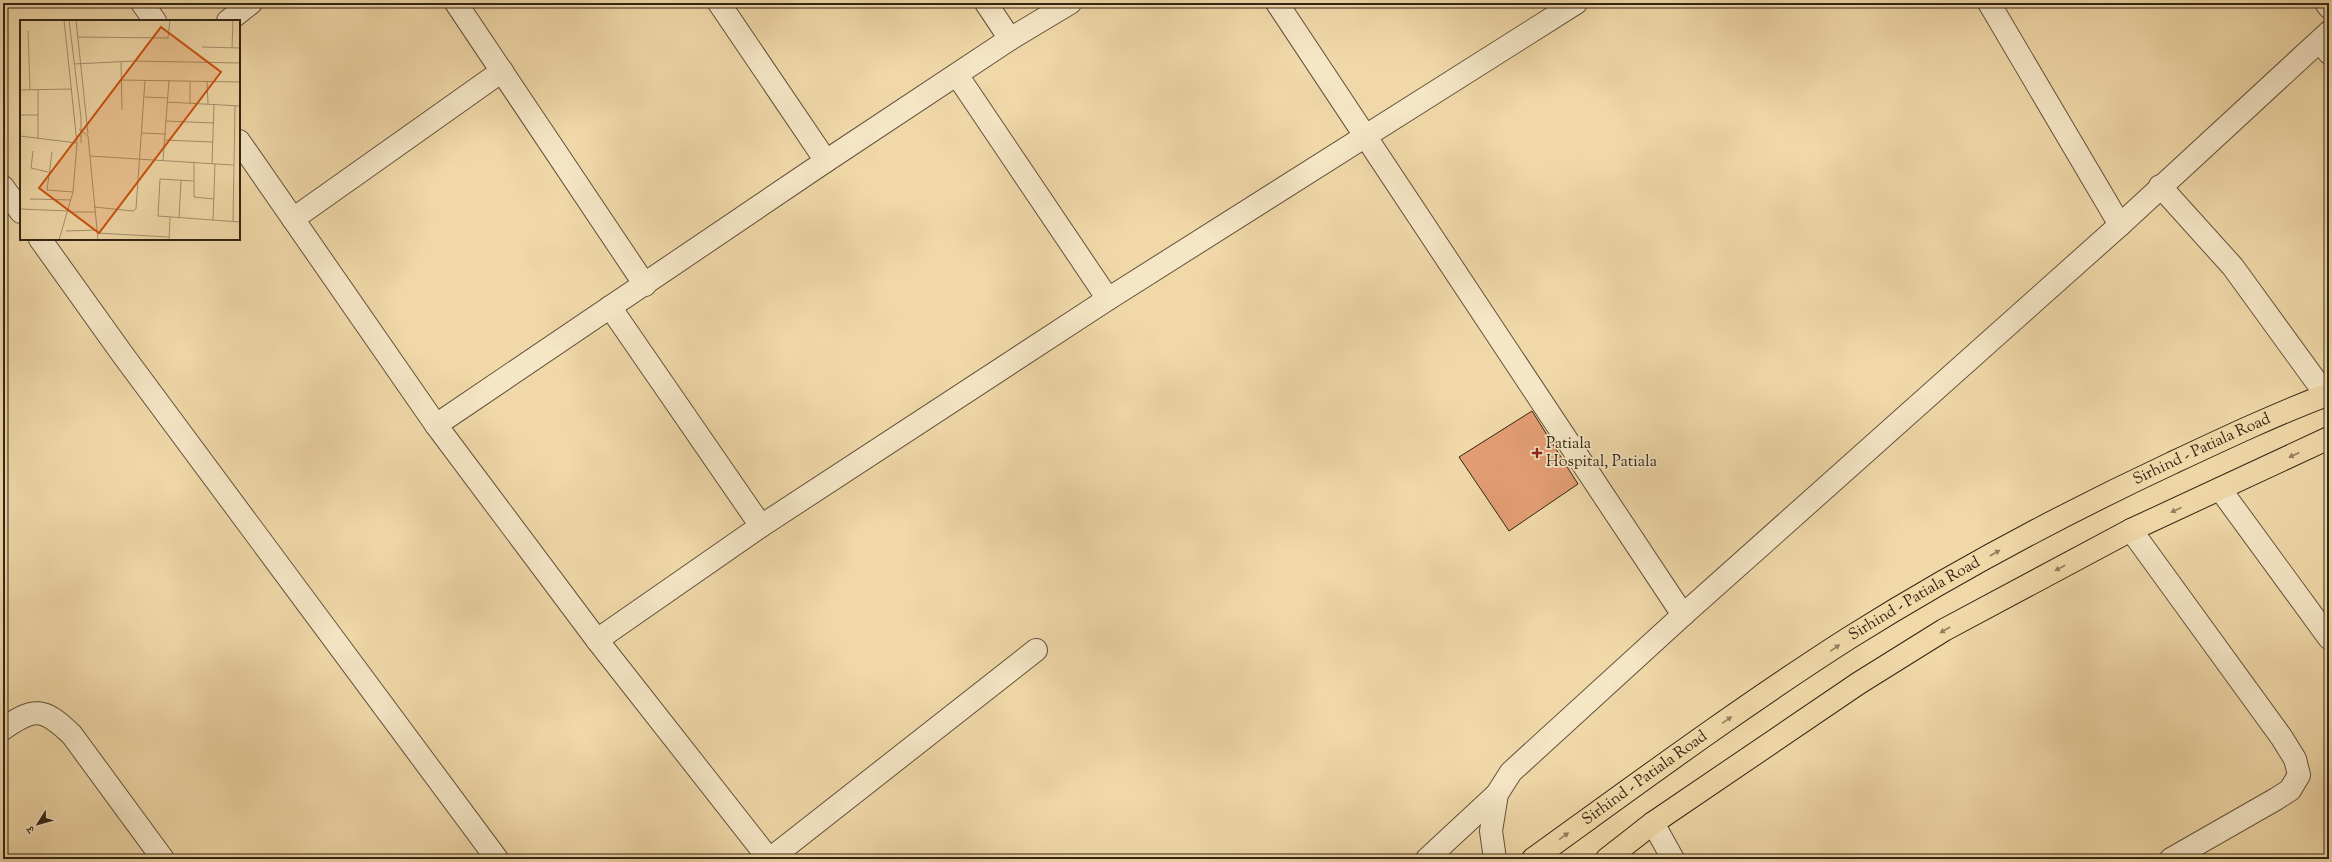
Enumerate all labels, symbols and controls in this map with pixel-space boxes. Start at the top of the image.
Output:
inset map [20,20,240,240]
street label: Sirhind - Patiala Road [2129,408,2274,491]
place label: Patiala Hospital, Patiala [1546,433,1658,474]
marker: Patiala Hospital, Patiala [1531,447,1543,459]
one-way arrow [2288,452,2299,458]
one-way arrow [2170,507,2181,513]
one-way arrow [1989,549,2001,556]
street label: Sirhind - Patiala Road [1844,551,1985,647]
one-way arrow [2054,565,2066,572]
one-way arrow [1939,627,1951,633]
one-way arrow [1830,644,1840,652]
one-way arrow [1722,716,1733,724]
street label: Sirhind - Patiala Road [1578,725,1712,831]
north arrow [18,804,58,844]
text: उ [22,821,39,837]
one-way arrow [1559,832,1570,840]

